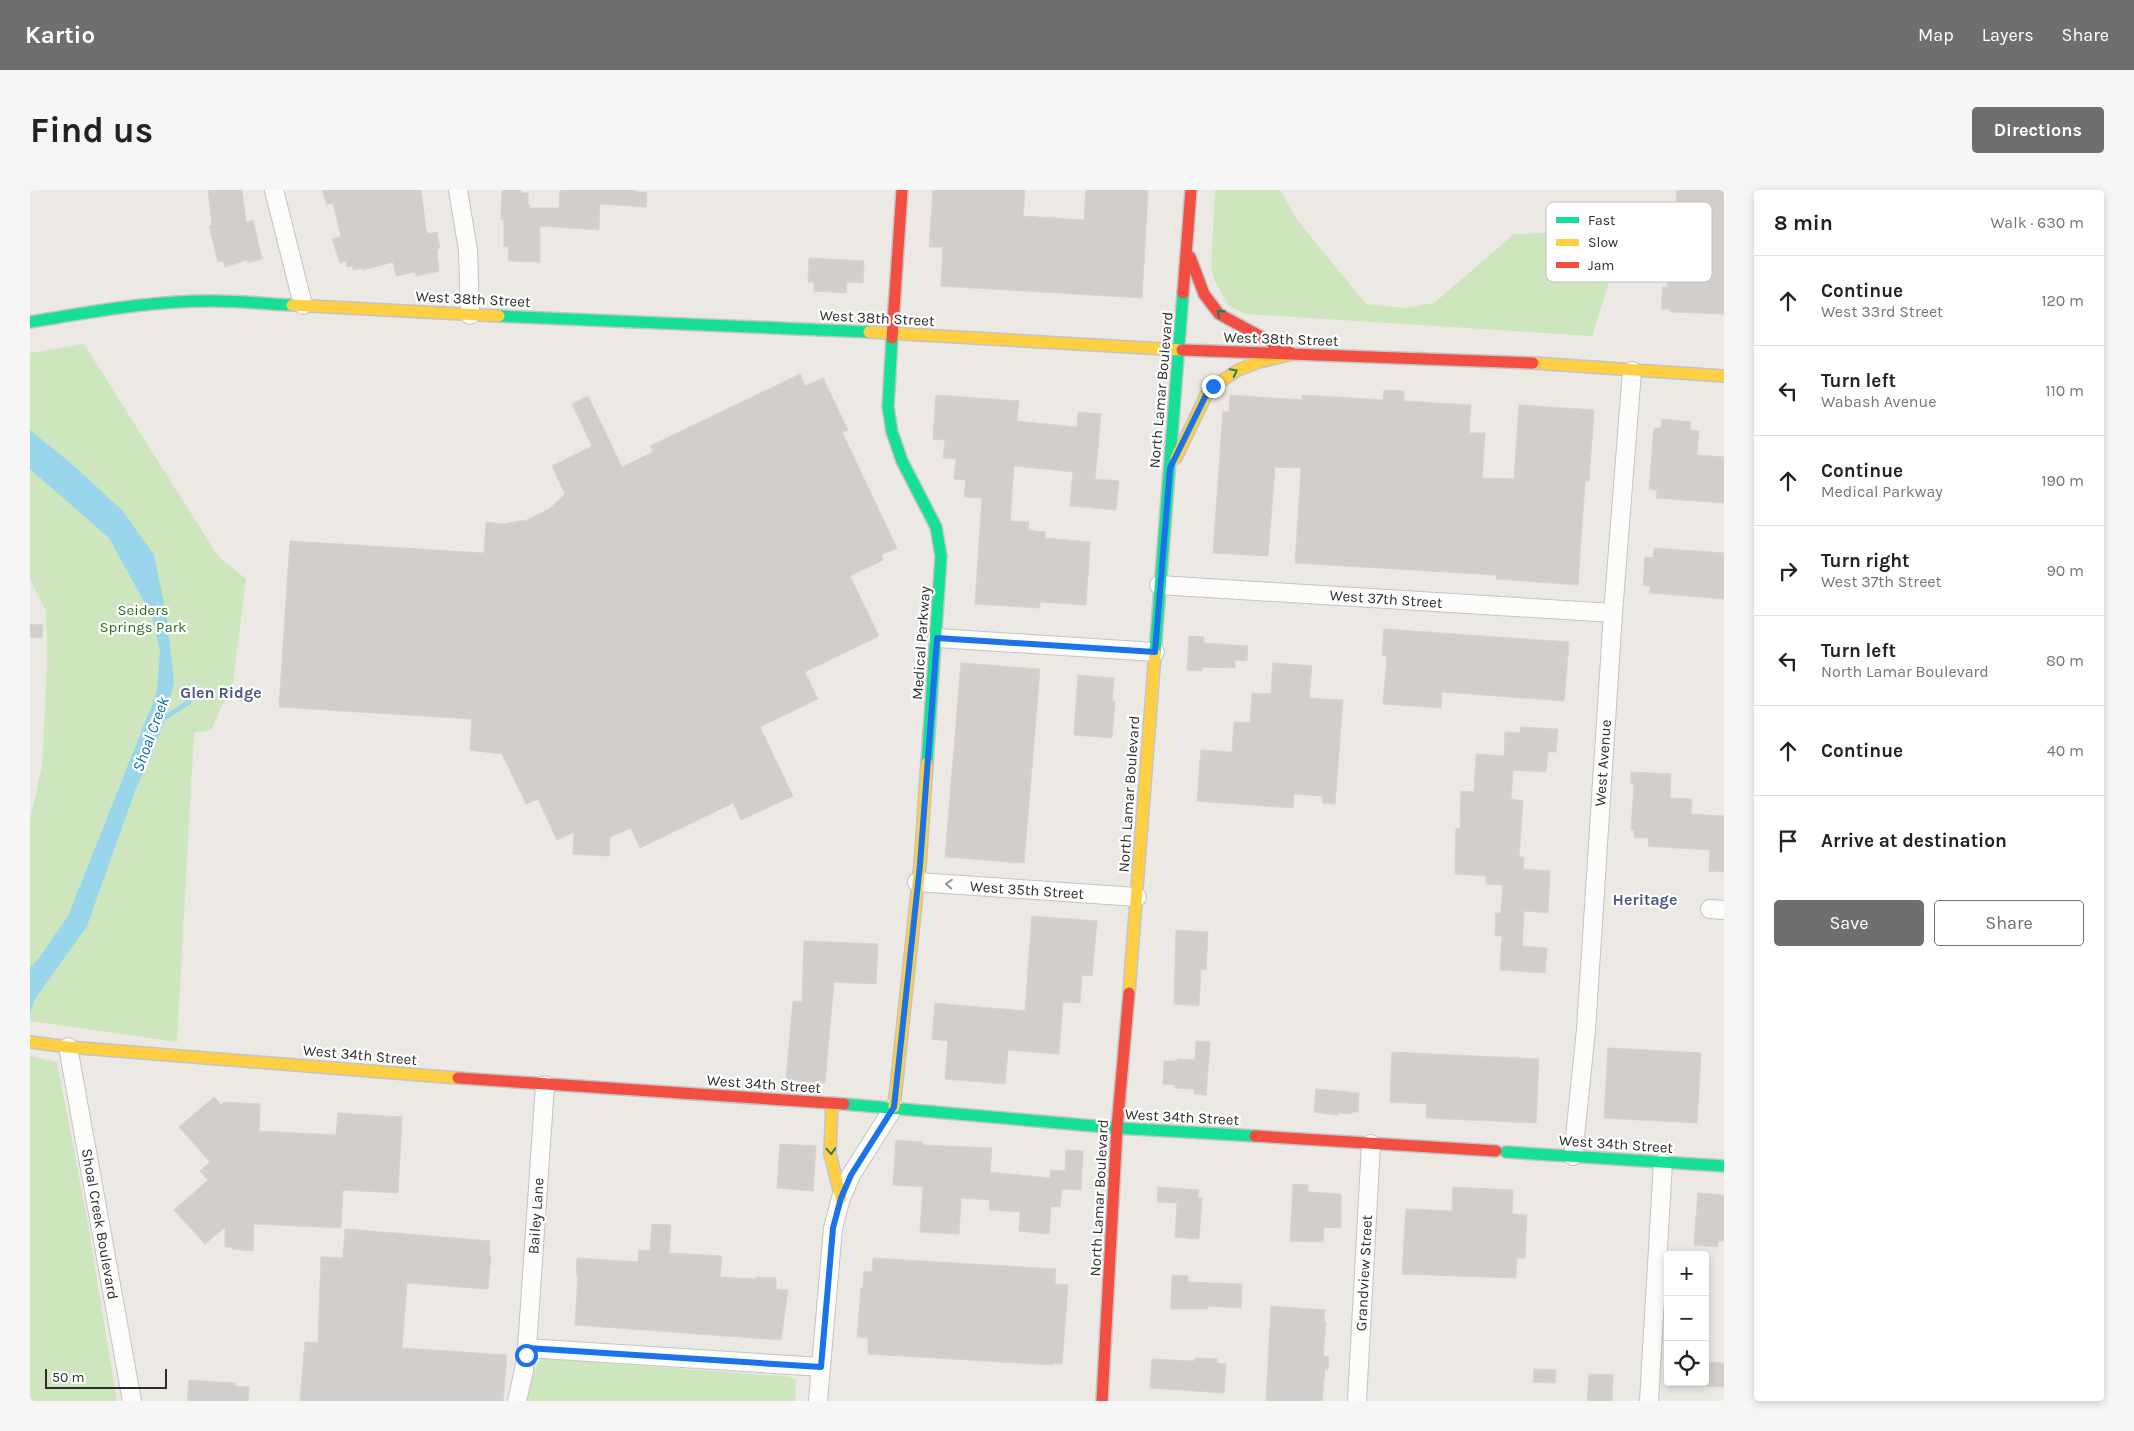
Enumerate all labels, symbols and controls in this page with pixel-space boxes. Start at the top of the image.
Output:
text: Kartio [25,21,95,49]
text: Map [1918,24,1954,46]
text: Layers [1982,24,2034,46]
text: Share [2062,24,2109,46]
button: Directions [1972,107,2104,153]
text: Find us [30,110,153,151]
legend [1546,202,1712,282]
text: 8 min [1774,211,1833,235]
text: Fast [1588,212,1615,229]
text: Walk · 630 m [1991,213,2084,232]
text: Slow [1588,234,1618,251]
text: Jam [1588,257,1614,274]
text: Continue [1821,280,1903,302]
street label: West 38th Street [415,287,531,311]
icon: ahead [1774,287,1802,315]
text: 120 m [2041,291,2084,310]
text: West 33rd Street [1821,302,1943,321]
street label: West 38th Street [819,306,935,330]
street label: North Lamar Boulevard [1145,311,1177,469]
one-way arrow [1217,311,1226,319]
street label: West 38th Street [1223,328,1339,350]
one-way arrow [1229,368,1238,378]
text: Turn left [1821,370,1896,392]
route end [1202,375,1225,398]
icon: left [1774,377,1802,405]
text: 110 m [2045,381,2084,400]
text: Wabash Avenue [1821,392,1936,411]
text: Continue [1821,460,1903,482]
icon: ahead [1774,467,1802,495]
text: 190 m [2041,471,2084,490]
text: Medical Parkway [1821,482,1943,501]
text: Turn right [1821,550,1910,572]
icon: right [1774,557,1802,585]
text: 90 m [2046,561,2084,580]
text: West 37th Street [1821,572,1942,591]
street label: Medical Parkway [908,585,934,701]
street label: West 37th Street [1329,586,1443,612]
park label: Seiders Springs Park [99,601,187,636]
text: Turn left [1821,640,1896,662]
icon: left [1774,647,1802,675]
text: 80 m [2046,651,2084,670]
text: North Lamar Boulevard [1821,662,1989,681]
district label: Glen Ridge [180,683,262,702]
water label: Shoal Creek [128,693,173,774]
street label: North Lamar Boulevard [1115,715,1143,873]
street label: West Avenue [1591,719,1615,807]
icon: ahead [1774,737,1802,765]
text: Continue [1821,740,1903,762]
text: 40 m [2047,741,2084,760]
icon: arrive [1774,827,1802,855]
text: Arrive at destination [1821,830,2007,852]
street label: West 35th Street [969,877,1085,903]
one-way arrow [944,879,952,890]
district label: Heritage [1613,890,1677,909]
button: Save [1774,900,1924,946]
button: Share [1934,900,2084,946]
street label: West 34th Street [302,1041,418,1069]
street label: West 34th Street [706,1071,822,1097]
street label: West 34th Street [1124,1105,1240,1129]
street label: North Lamar Boulevard [1086,1119,1112,1277]
street label: West 34th Street [1558,1131,1674,1157]
street label: Shoal Creek Boulevard [78,1147,122,1301]
one-way arrow [825,1147,836,1155]
street label: Bailey Lane [524,1177,548,1255]
street label: Grandview Street [1352,1214,1376,1332]
map controls [1664,1251,1709,1386]
button: + [1664,1251,1709,1296]
button: − [1664,1296,1709,1341]
button: locate [1664,1341,1709,1386]
route start [515,1344,538,1367]
scale bar [45,1366,168,1389]
text: 50 m [52,1369,85,1386]

